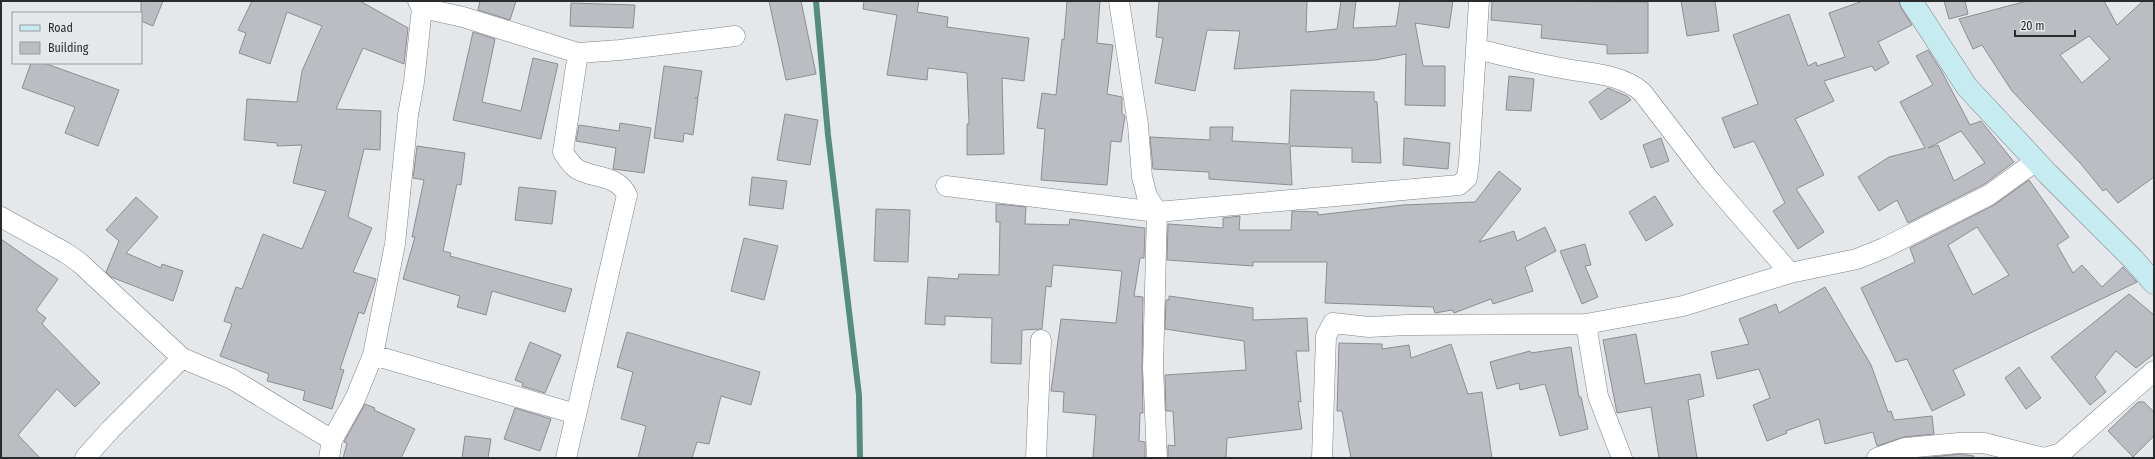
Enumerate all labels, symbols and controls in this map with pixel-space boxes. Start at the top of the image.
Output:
legend [12,12,142,64]
scale bar [2015,12,2075,38]
text: 20 m [2021,19,2045,33]
text: Road [48,21,73,35]
text: Building [48,41,89,55]

